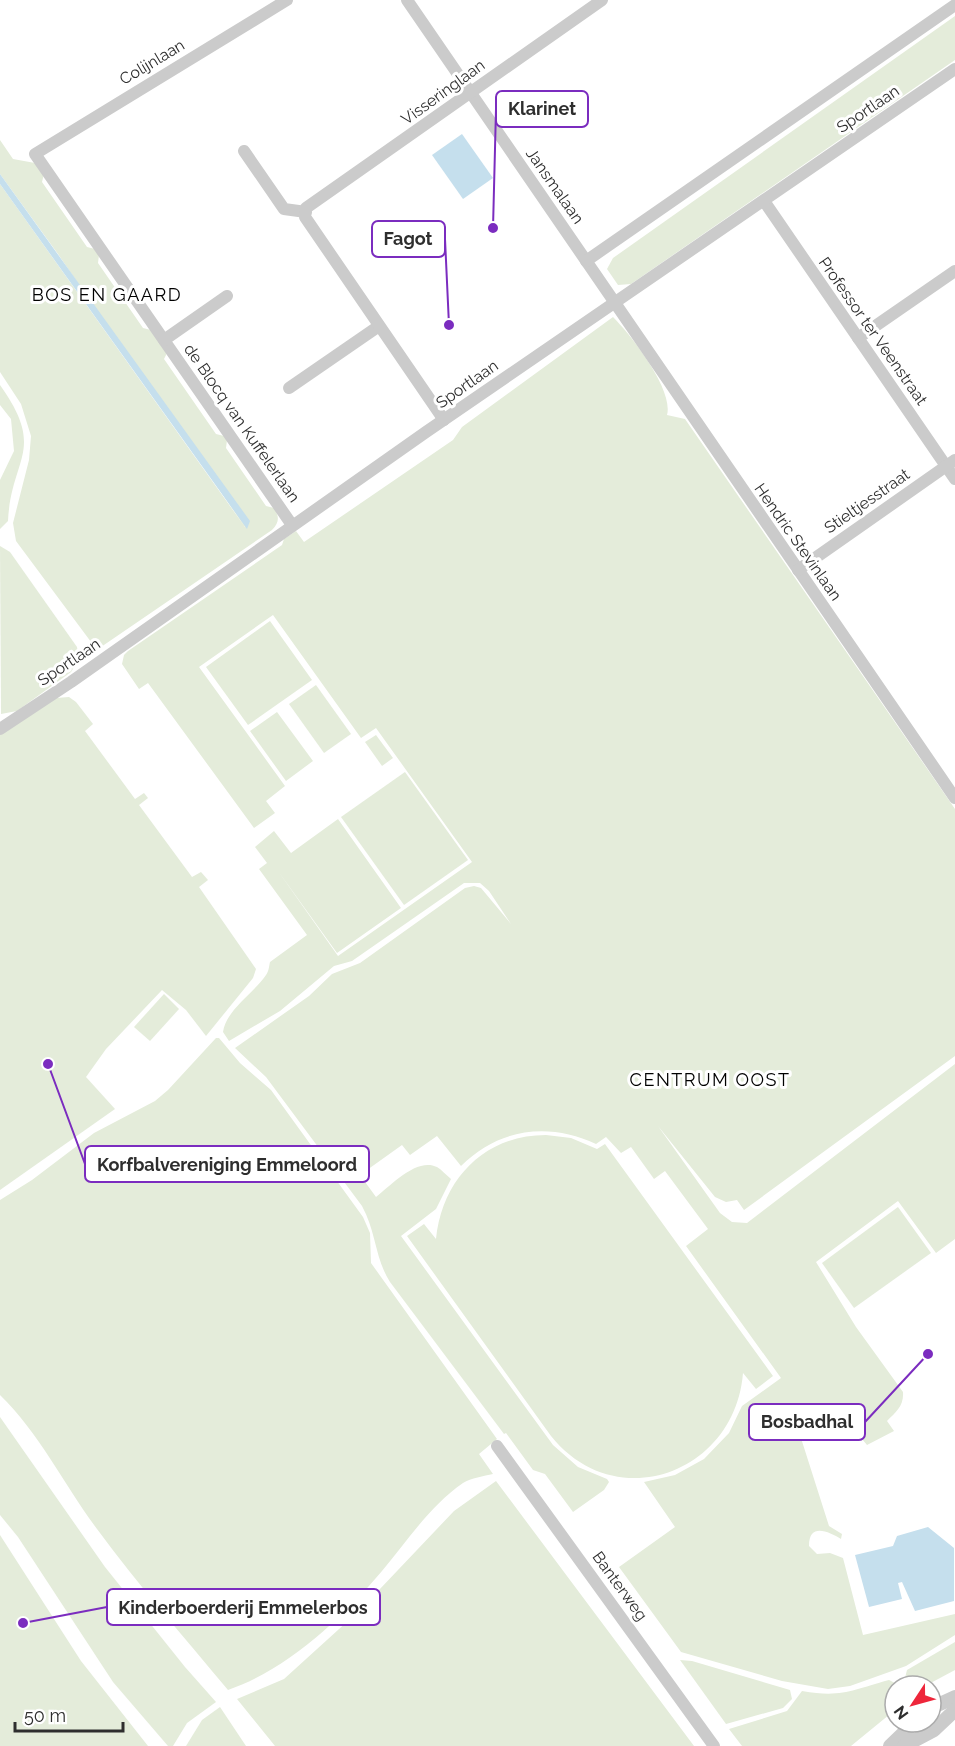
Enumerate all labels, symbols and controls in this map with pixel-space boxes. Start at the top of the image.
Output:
street label: Colijnlaan [116,35,188,89]
street label: Visseringlaan [398,55,488,129]
street label: Sportlaan [833,81,903,137]
callout: Klarinet [496,91,588,127]
text: Klarinet [508,98,576,119]
street label: Jansmalaan [522,145,588,227]
callout: Fagot [372,221,445,257]
text: Fagot [384,228,433,249]
street label: Professor ter Veenstraat [815,253,932,409]
district label: BOS EN GAARD [32,284,182,305]
street label: de Blocq van Kuffelerlaan [180,340,304,506]
street label: Sportlaan [432,356,502,412]
street label: Stieltjesstraat [821,464,914,537]
street label: Hendric Stevinlaan [750,480,846,604]
street label: Sportlaan [34,634,104,690]
district label: CENTRUM OOST [630,1069,790,1090]
callout: Korfbalvereniging Emmeloord [85,1146,369,1182]
text: Korfbalvereniging Emmeloord [97,1154,357,1175]
callout: Bosbadhal [749,1404,865,1440]
text: Bosbadhal [761,1411,853,1432]
street label: Banterweg [589,1548,651,1624]
callout: Kinderboerderij Emmelerbos [107,1589,380,1625]
text: Kinderboerderij Emmelerbos [118,1597,368,1618]
north arrow [883,1674,943,1734]
scale bar [15,1695,123,1733]
text: N [890,1702,913,1723]
text: 50 m [24,1705,66,1726]

